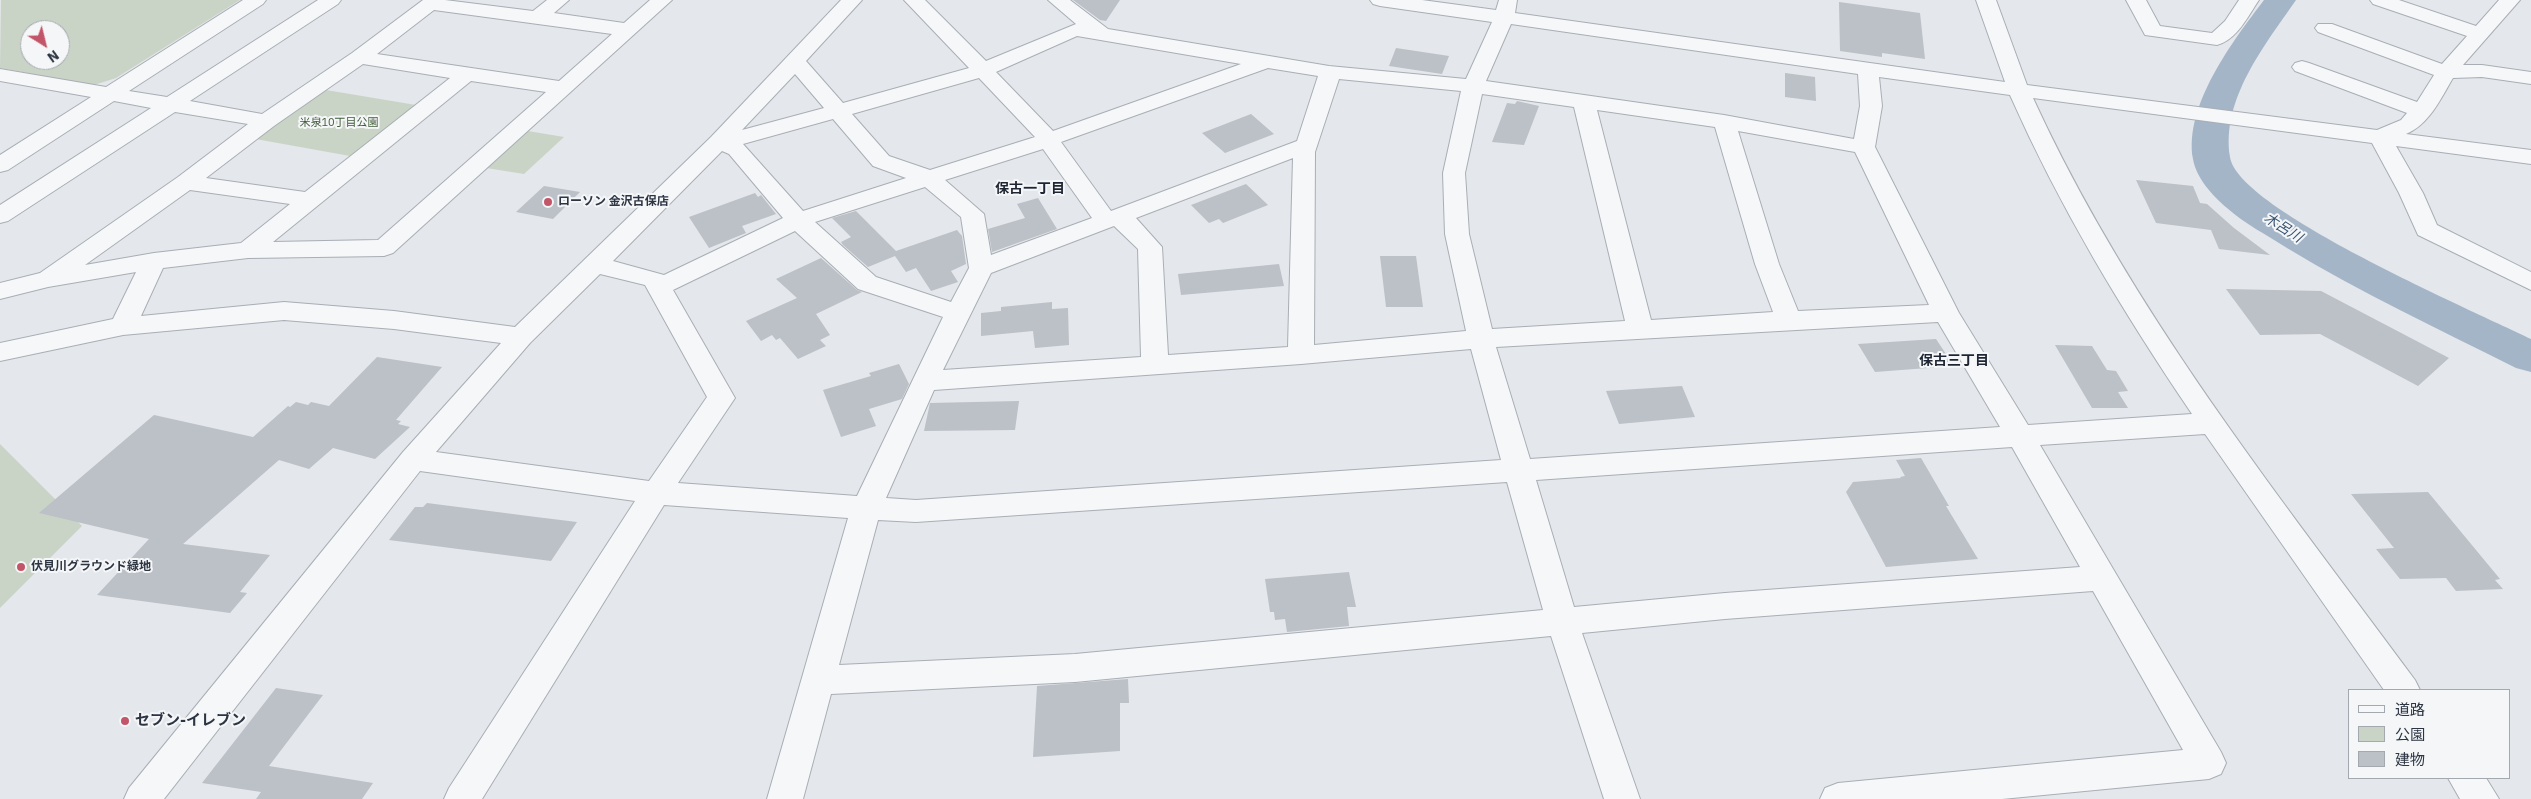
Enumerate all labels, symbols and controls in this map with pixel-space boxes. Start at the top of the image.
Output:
north arrow [20,20,70,70]
text: N [44,46,63,67]
park label: 米泉10丁目公園 [299,116,379,130]
district label: 保古一丁目 [995,181,1065,197]
place label: ローソン 金沢古保店 [558,195,669,209]
marker: ローソン 金沢古保店 [542,196,554,208]
water label: 木呂川 [2261,210,2305,246]
district label: 保古三丁目 [1919,353,1989,369]
place label: 伏見川グラウンド緑地 [31,560,151,574]
marker: 伏見川グラウンド緑地 [15,561,27,573]
legend [2348,689,2511,779]
text: 道路 [2395,700,2425,719]
place label: セブン-イレブン [135,712,246,730]
marker: セブン-イレブン [119,715,131,727]
text: 公園 [2395,725,2425,744]
text: 建物 [2395,750,2425,769]

